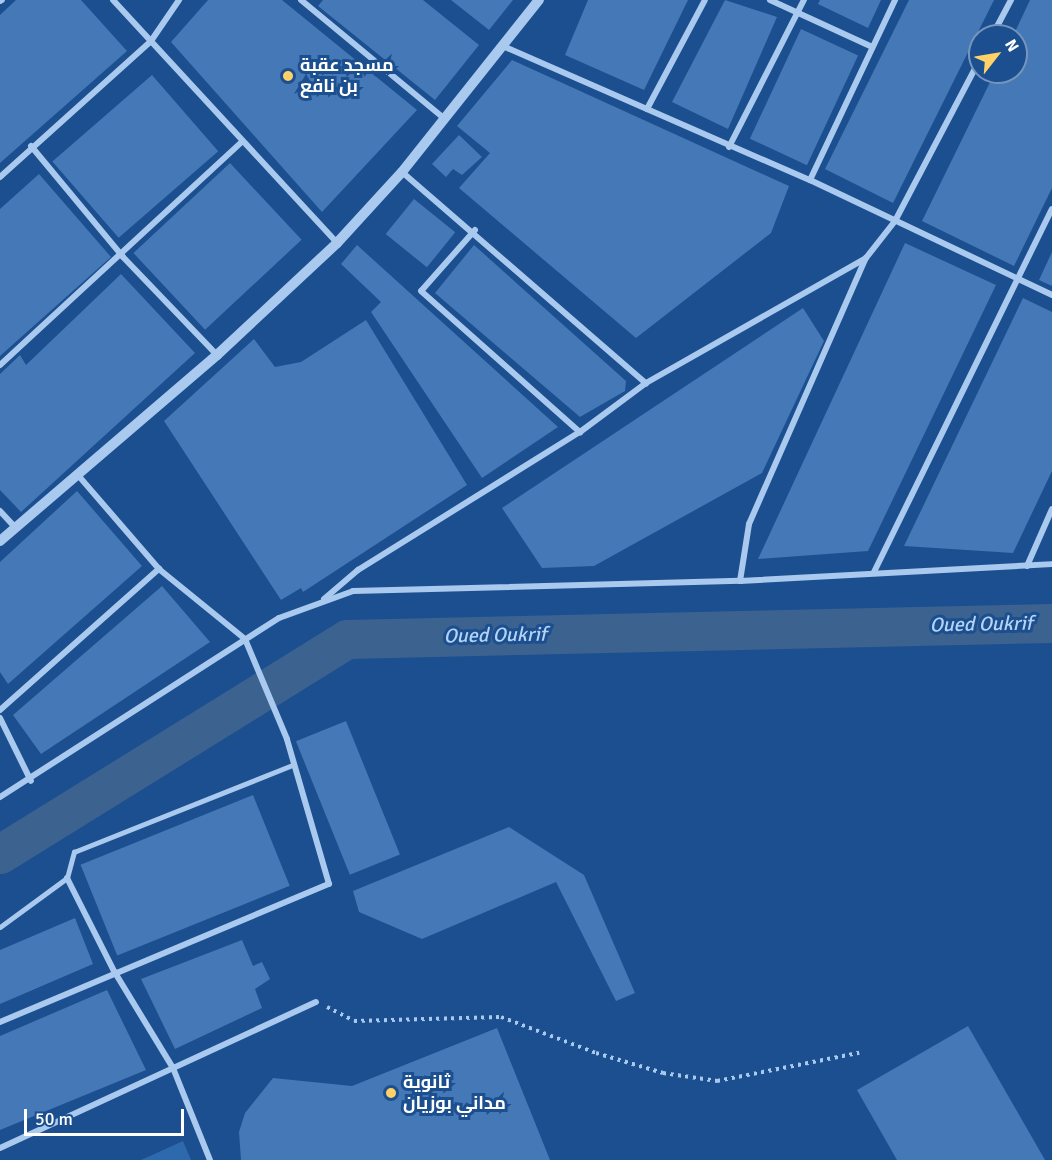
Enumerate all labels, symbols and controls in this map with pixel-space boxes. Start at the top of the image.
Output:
north arrow [968,24,1028,84]
text: N [1000,36,1023,56]
place label: مسجد عقبة بن نافع [300,55,394,98]
marker: مسجد عقبة بن نافع [281,69,295,83]
water label: Oued Oukrif [929,611,1033,637]
water label: Oued Oukrif [443,622,547,648]
place label: ثانوية مداني بوزيان [403,1072,506,1114]
marker: ثانوية مداني بوزيان [384,1086,398,1100]
scale bar [27,1097,188,1135]
text: 50 m [35,1108,73,1130]

